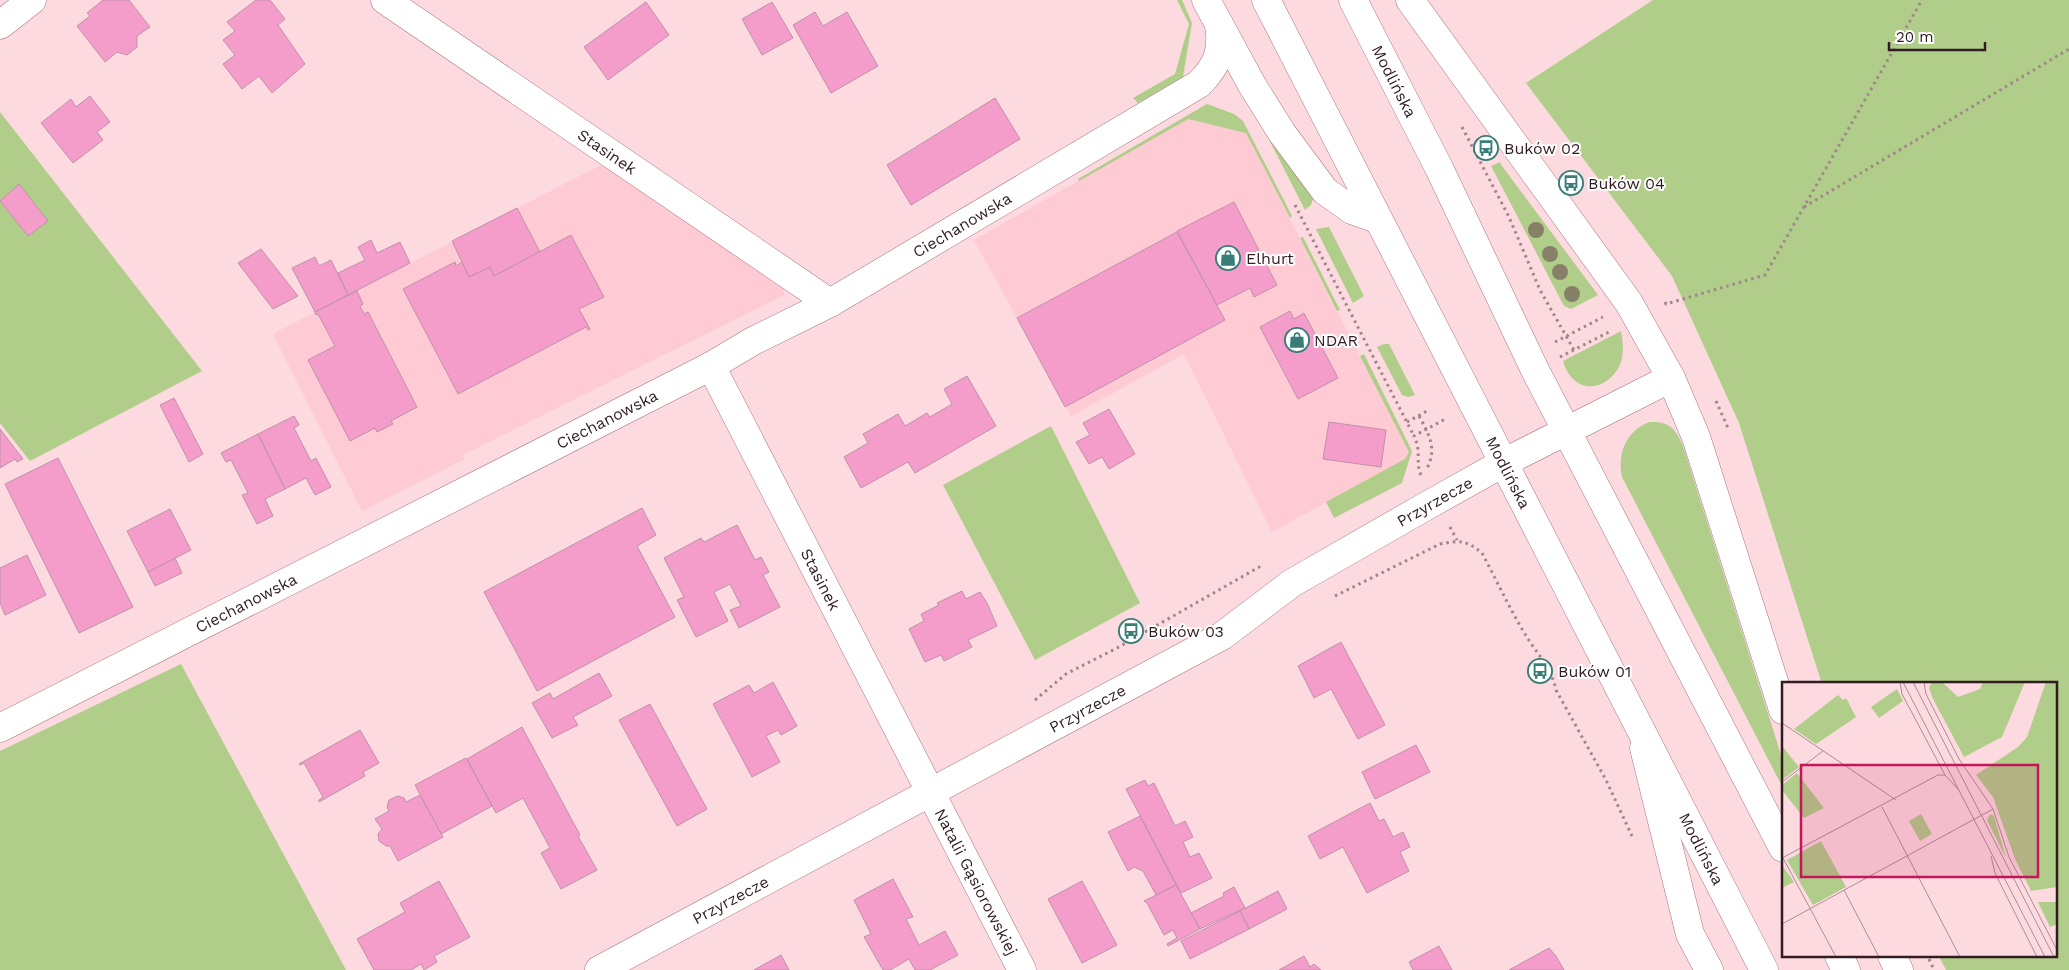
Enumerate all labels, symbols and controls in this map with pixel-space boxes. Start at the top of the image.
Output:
scale bar [1889,20,1985,52]
text: 20 m [1896,28,1934,46]
street label: Modlińska [1368,42,1420,121]
street label: Stasinek [574,125,640,179]
bus stop icon: Buków 02 [1473,135,1499,161]
place label: Buków 02 [1504,139,1580,158]
bus stop icon: Buków 04 [1558,170,1584,196]
place label: Buków 04 [1588,174,1665,193]
street label: Ciechanowska [909,189,1015,262]
shop icon: Elhurt [1215,245,1241,271]
place label: Elhurt [1246,249,1294,268]
shop icon: NDAR [1284,327,1310,353]
place label: NDAR [1314,331,1358,350]
street label: Ciechanowska [553,386,661,453]
street label: Modlińska [1482,433,1535,512]
street label: Przyrzecze [1394,473,1476,531]
street label: Stasinek [797,545,844,614]
street label: Ciechanowska [192,570,300,637]
bus stop icon: Buków 03 [1118,618,1144,644]
place label: Buków 03 [1148,622,1224,641]
bus stop icon: Buków 01 [1527,658,1553,684]
place label: Buków 01 [1558,662,1631,681]
street label: Przyrzecze [1046,680,1129,737]
inset map [1782,682,2056,958]
street label: Natalii Gąsiorowskiej [930,805,1022,958]
street label: Modlińska [1675,810,1728,888]
street label: Przyrzecze [689,872,772,928]

